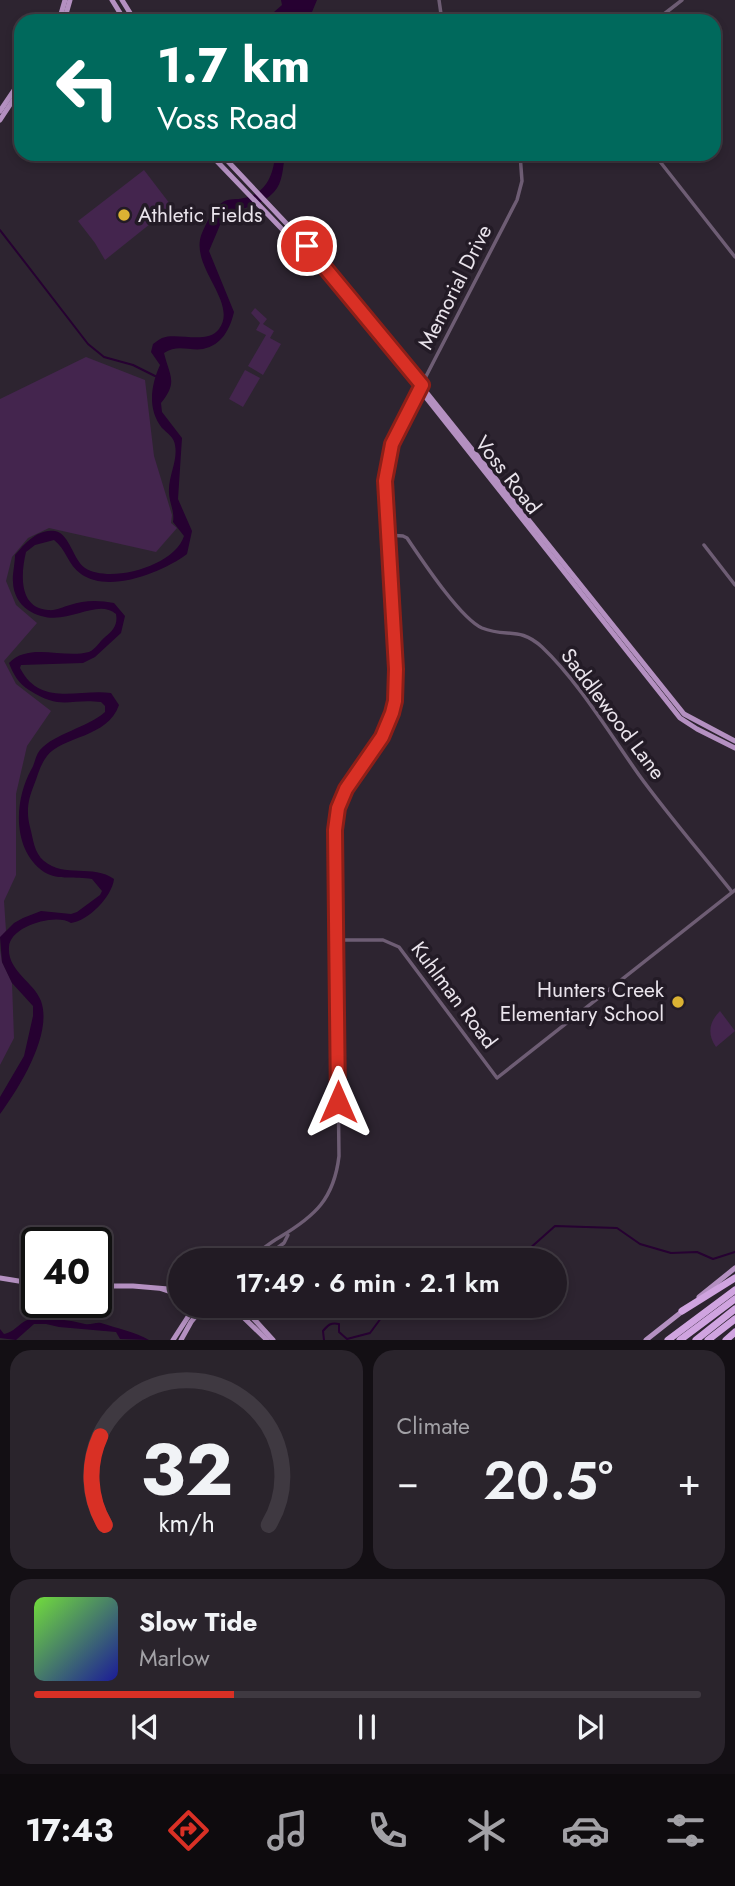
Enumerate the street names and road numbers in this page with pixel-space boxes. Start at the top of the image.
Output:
street label: Memorial Drive [411,219,499,355]
street label: Voss Road [468,429,548,521]
street label: Saddlewood Lane [554,642,672,786]
street label: Kuhlman Road [404,935,504,1055]

